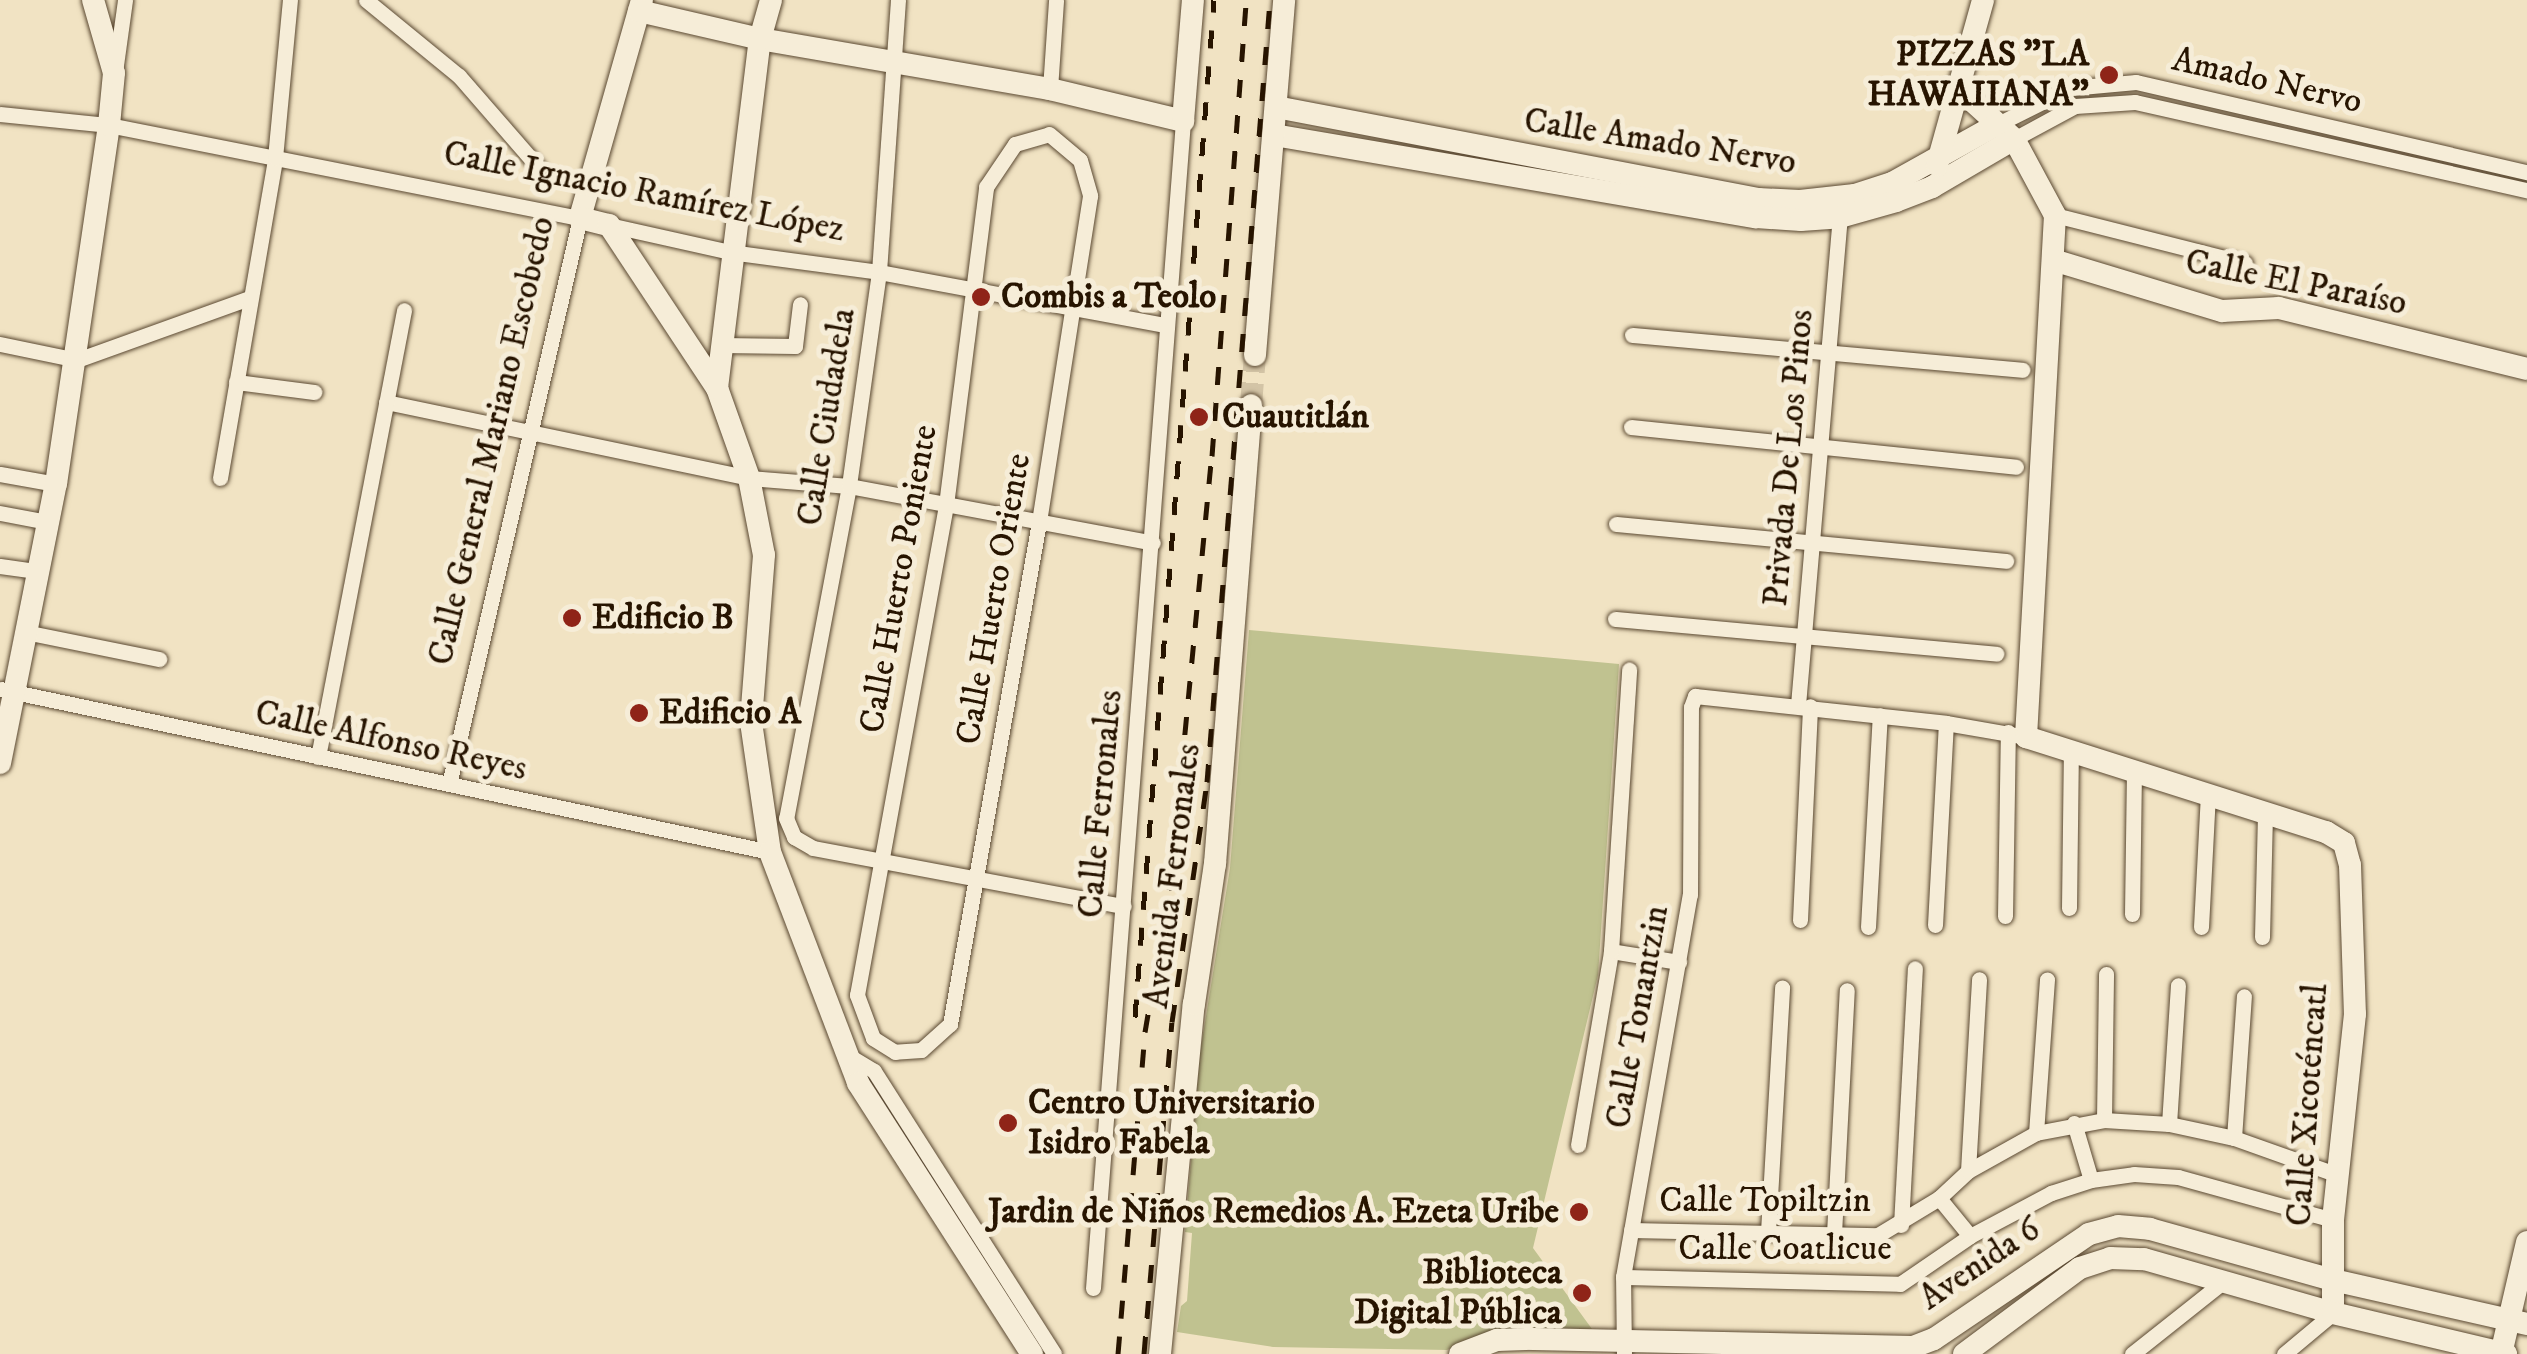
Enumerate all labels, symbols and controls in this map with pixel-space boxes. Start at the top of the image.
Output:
place label: PIZZAS "LA HAWAIIANA" [1867,34,2089,116]
street label: Amado Nervo [2168,39,2366,123]
marker: PIZZAS "LA HAWAIIANA" [2098,64,2120,86]
street label: Calle Amado Nervo [1521,100,1799,184]
street label: Calle Ignacio Ramírez López [440,133,848,251]
street label: Calle General Mariano Escobedo [420,213,564,669]
street label: Calle El Paraíso [2182,241,2410,325]
place label: Combis a Teolo [1001,276,1216,318]
marker: Combis a Teolo [970,286,992,308]
street label: Calle Ciudadela [789,305,865,529]
street label: Privada De Los Pinos [1755,308,1823,608]
place label: Cuautitlán [1222,396,1369,438]
marker: Cuautitlán [1186,404,1212,430]
street label: Calle Huerto Poniente [851,422,947,736]
street label: Calle Huerto Oriente [948,450,1040,748]
place label: Edificio B [592,597,734,639]
marker: Edificio B [561,607,583,629]
street label: Calle Ferronales [1070,688,1132,920]
street label: Calle Alfonso Reyes [251,692,531,790]
place label: Edificio A [659,692,801,734]
marker: Edificio A [628,702,650,724]
street label: Avenida Ferronales [1136,741,1210,1011]
street label: Calle Tonantzin [1598,902,1678,1132]
street label: Calle Xicoténcatl [2279,982,2337,1228]
place label: Centro Universitario Isidro Fabela [1028,1082,1315,1164]
marker: Centro Universitario Isidro Fabela [997,1112,1019,1134]
street label: Calle Topiltzin [1659,1180,1871,1222]
place label: Jardin de Niños Remedios A. Ezeta Uribe [988,1191,1559,1233]
marker: Jardin de Niños Remedios A. Ezeta Uribe [1568,1201,1590,1223]
street label: Avenida 6 [1912,1208,2048,1320]
street label: Calle Coatlicue [1678,1228,1892,1270]
place label: Biblioteca Digital Pública [1354,1252,1562,1334]
marker: Biblioteca Digital Pública [1571,1282,1593,1304]

